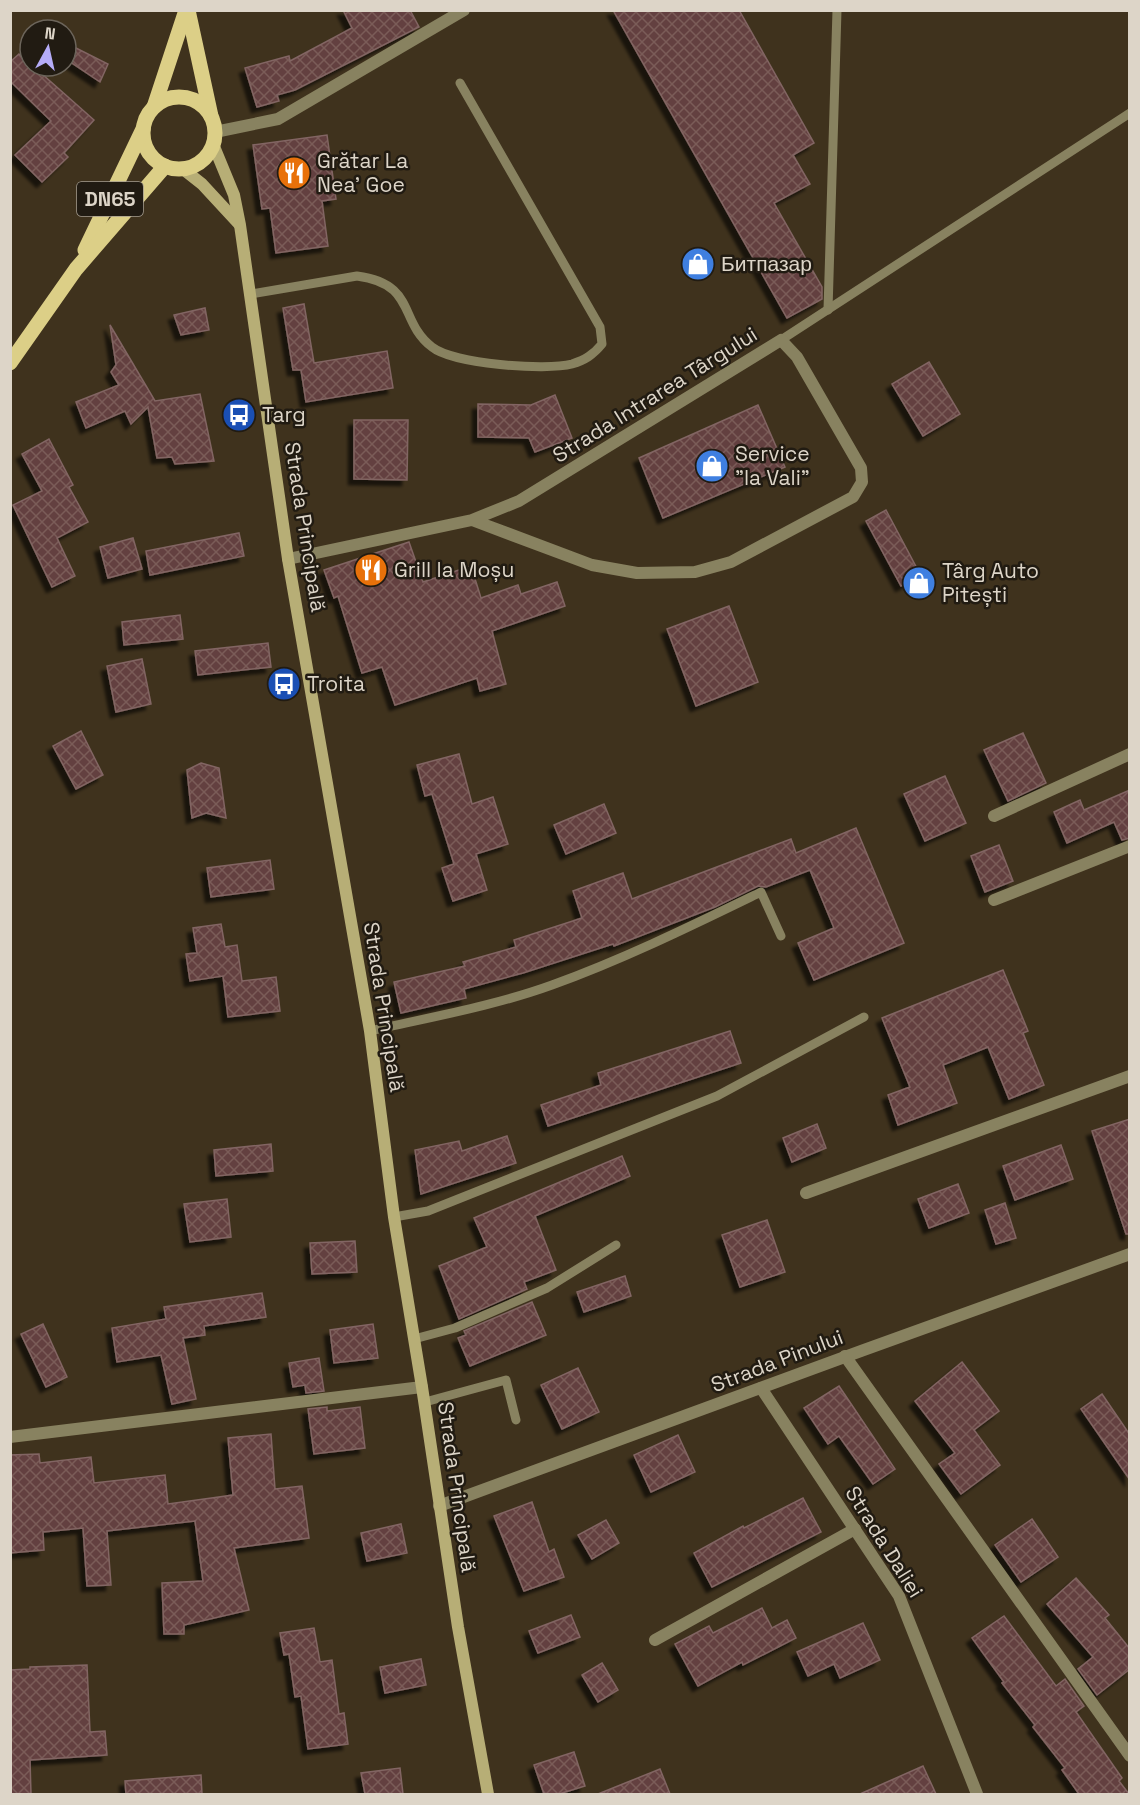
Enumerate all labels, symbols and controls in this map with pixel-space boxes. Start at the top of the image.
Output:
north arrow [18,18,78,78]
text: N [43,22,57,45]
place label: Grătar La Nea' Goe [317,147,408,198]
restaurant icon: Grătar La Nea' Goe [276,155,312,191]
road number: DN65 [77,182,143,216]
shop icon: Битпазар [680,246,716,282]
place label: Битпазар [721,250,812,277]
street label: Strada Intrarea Târgului [547,320,762,469]
bus stop icon: Targ [221,397,257,433]
place label: Targ [262,401,306,428]
street label: Strada Principală [279,440,332,614]
place label: Service "la Vali" [735,440,810,491]
shop icon: Service "la Vali" [694,448,730,484]
restaurant icon: Grill la Moșu [353,552,389,588]
place label: Grill la Moșu [394,556,514,583]
place label: Târg Auto Pitești [942,557,1039,608]
shop icon: Târg Auto Pitești [901,565,937,601]
bus stop icon: Troita [266,666,302,702]
place label: Troita [307,670,365,697]
street label: Strada Principală [358,920,411,1094]
street label: Strada Pinului [707,1323,847,1398]
street label: Strada Principală [432,1400,483,1574]
street label: Strada Daliei [839,1481,929,1603]

